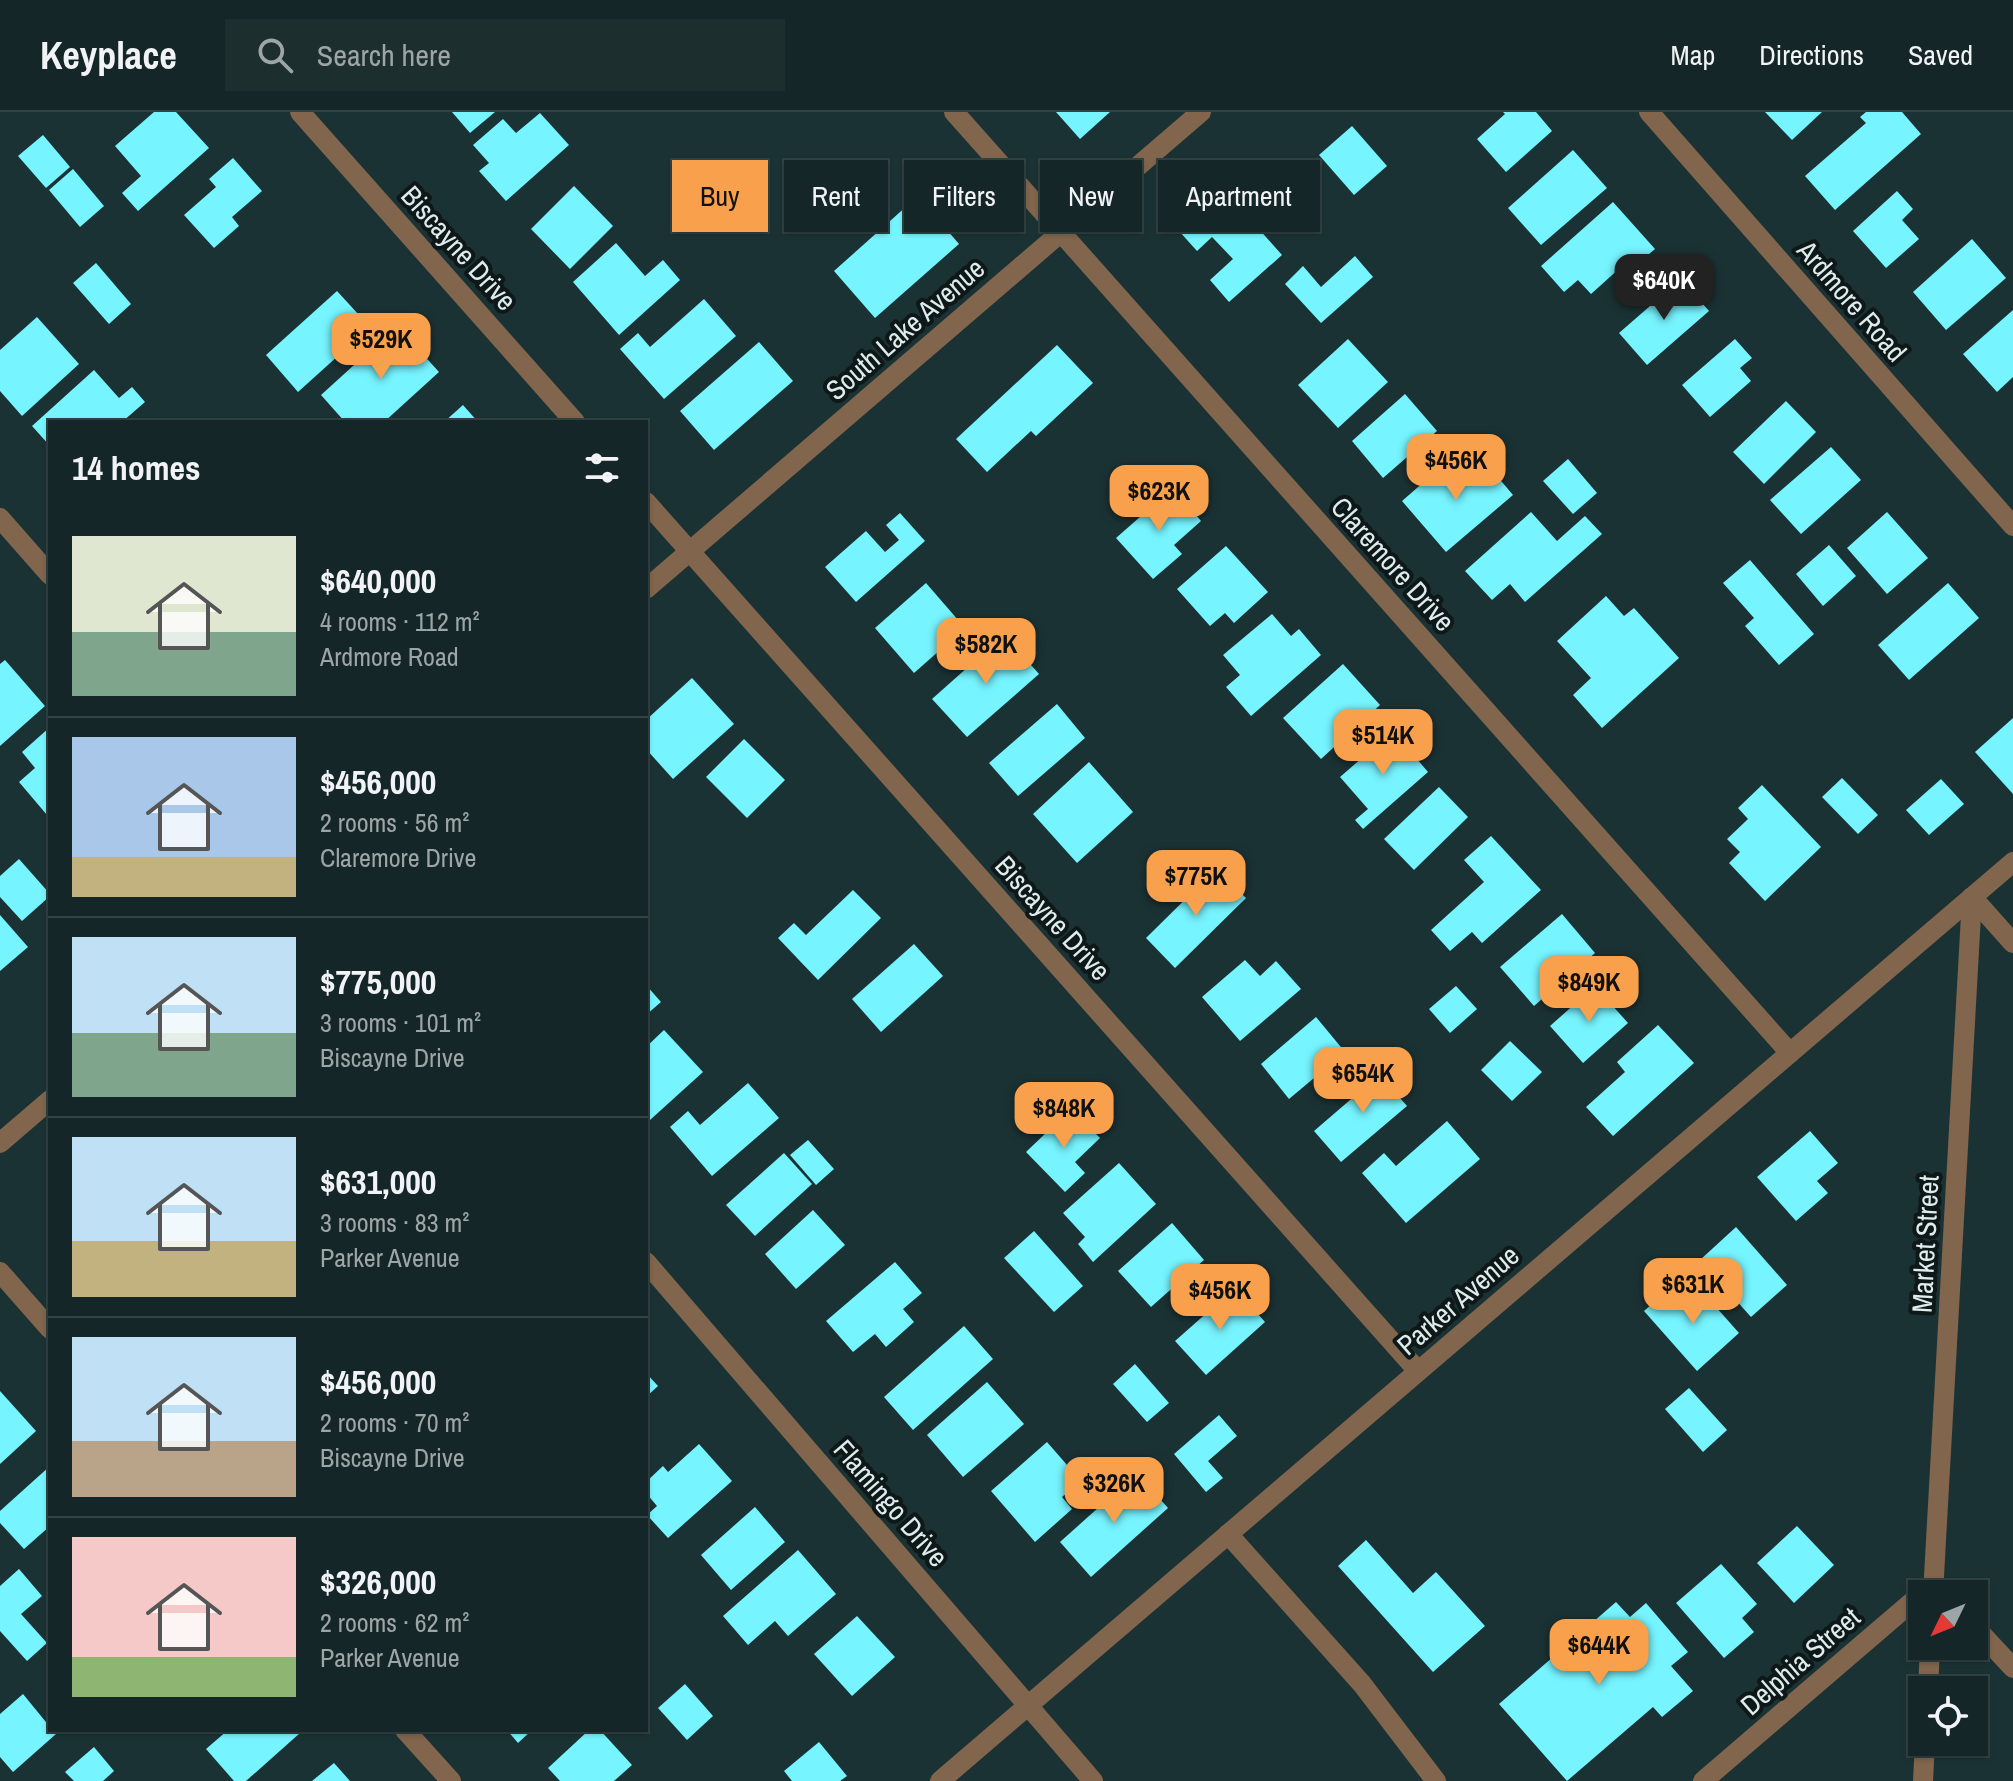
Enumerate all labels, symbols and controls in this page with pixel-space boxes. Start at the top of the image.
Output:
search box [225,19,785,91]
text: Keyplace [40,30,177,81]
icon: search [253,33,297,77]
text: Search here [317,35,451,75]
text: Map [1671,36,1715,74]
text: Directions [1759,36,1864,74]
text: Saved [1908,36,1973,74]
chip: Buy [672,160,768,232]
chip: Rent [784,160,888,232]
chip: Filters [904,160,1024,232]
chip: New [1040,160,1142,232]
chip: Apartment [1158,160,1320,232]
street label: Biscayne Drive [393,177,525,319]
street label: Ardmore Road [1788,231,1915,370]
street label: South Lake Avenue [818,249,992,409]
pin: $640K [1608,254,1720,322]
text: $640K [1633,262,1695,297]
pin: $529K [325,313,437,381]
text: $529K [350,321,412,356]
pin: $456K [1400,434,1512,502]
text: $456K [1425,442,1487,477]
text: 14 homes [72,445,201,491]
icon: filters [580,446,624,490]
pin: $623K [1103,465,1215,533]
text: $623K [1128,473,1190,508]
street label: Claremore Drive [1323,489,1463,639]
text: $640,000 [320,558,436,604]
icon: home [136,568,232,664]
text: 4 rooms · 112 m² [320,604,480,639]
pin: $582K [930,618,1042,686]
text: $582K [955,626,1017,661]
text: Ardmore Road [320,639,459,674]
pin: $514K [1327,709,1439,777]
text: $514K [1352,717,1414,752]
text: $456,000 [320,759,436,805]
icon: home [136,769,232,865]
text: 2 rooms · 56 m² [320,805,469,840]
text: Claremore Drive [320,840,476,875]
street label: Biscayne Drive [987,847,1119,989]
pin: $775K [1140,850,1252,918]
text: $775K [1165,858,1227,893]
pin: $849K [1533,956,1645,1024]
text: $775,000 [320,959,436,1005]
text: $849K [1558,964,1620,999]
icon: home [136,969,232,1065]
text: 3 rooms · 101 m² [320,1005,481,1040]
text: Biscayne Drive [320,1040,465,1075]
pin: $654K [1307,1047,1419,1115]
text: $654K [1332,1055,1394,1090]
pin: $848K [1008,1082,1120,1150]
text: $848K [1033,1090,1095,1125]
text: $631,000 [320,1159,436,1205]
icon: home [136,1169,232,1265]
street label: Market Street [1902,1174,1948,1314]
text: 3 rooms · 83 m² [320,1205,469,1240]
street label: Parker Avenue [1389,1236,1527,1364]
text: Parker Avenue [320,1240,460,1275]
pin: $631K [1637,1258,1749,1326]
pin: $456K [1164,1264,1276,1332]
text: $631K [1662,1266,1724,1301]
text: $456K [1189,1272,1251,1307]
text: $456,000 [320,1359,436,1405]
icon: home [136,1369,232,1465]
text: 2 rooms · 70 m² [320,1405,469,1440]
street label: Flamingo Drive [825,1431,957,1575]
text: Biscayne Drive [320,1440,465,1475]
pin: $326K [1058,1457,1170,1525]
text: $326K [1083,1465,1145,1500]
text: $326,000 [320,1559,436,1605]
icon: home [136,1569,232,1665]
north arrow [1908,1580,1988,1660]
map controls [1908,1580,1988,1756]
street label: Delphia Street [1732,1599,1868,1723]
text: 2 rooms · 62 m² [320,1605,469,1640]
pin: $644K [1543,1619,1655,1687]
text: $644K [1568,1627,1630,1662]
text: Parker Avenue [320,1640,460,1675]
button: locate [1908,1676,1988,1756]

